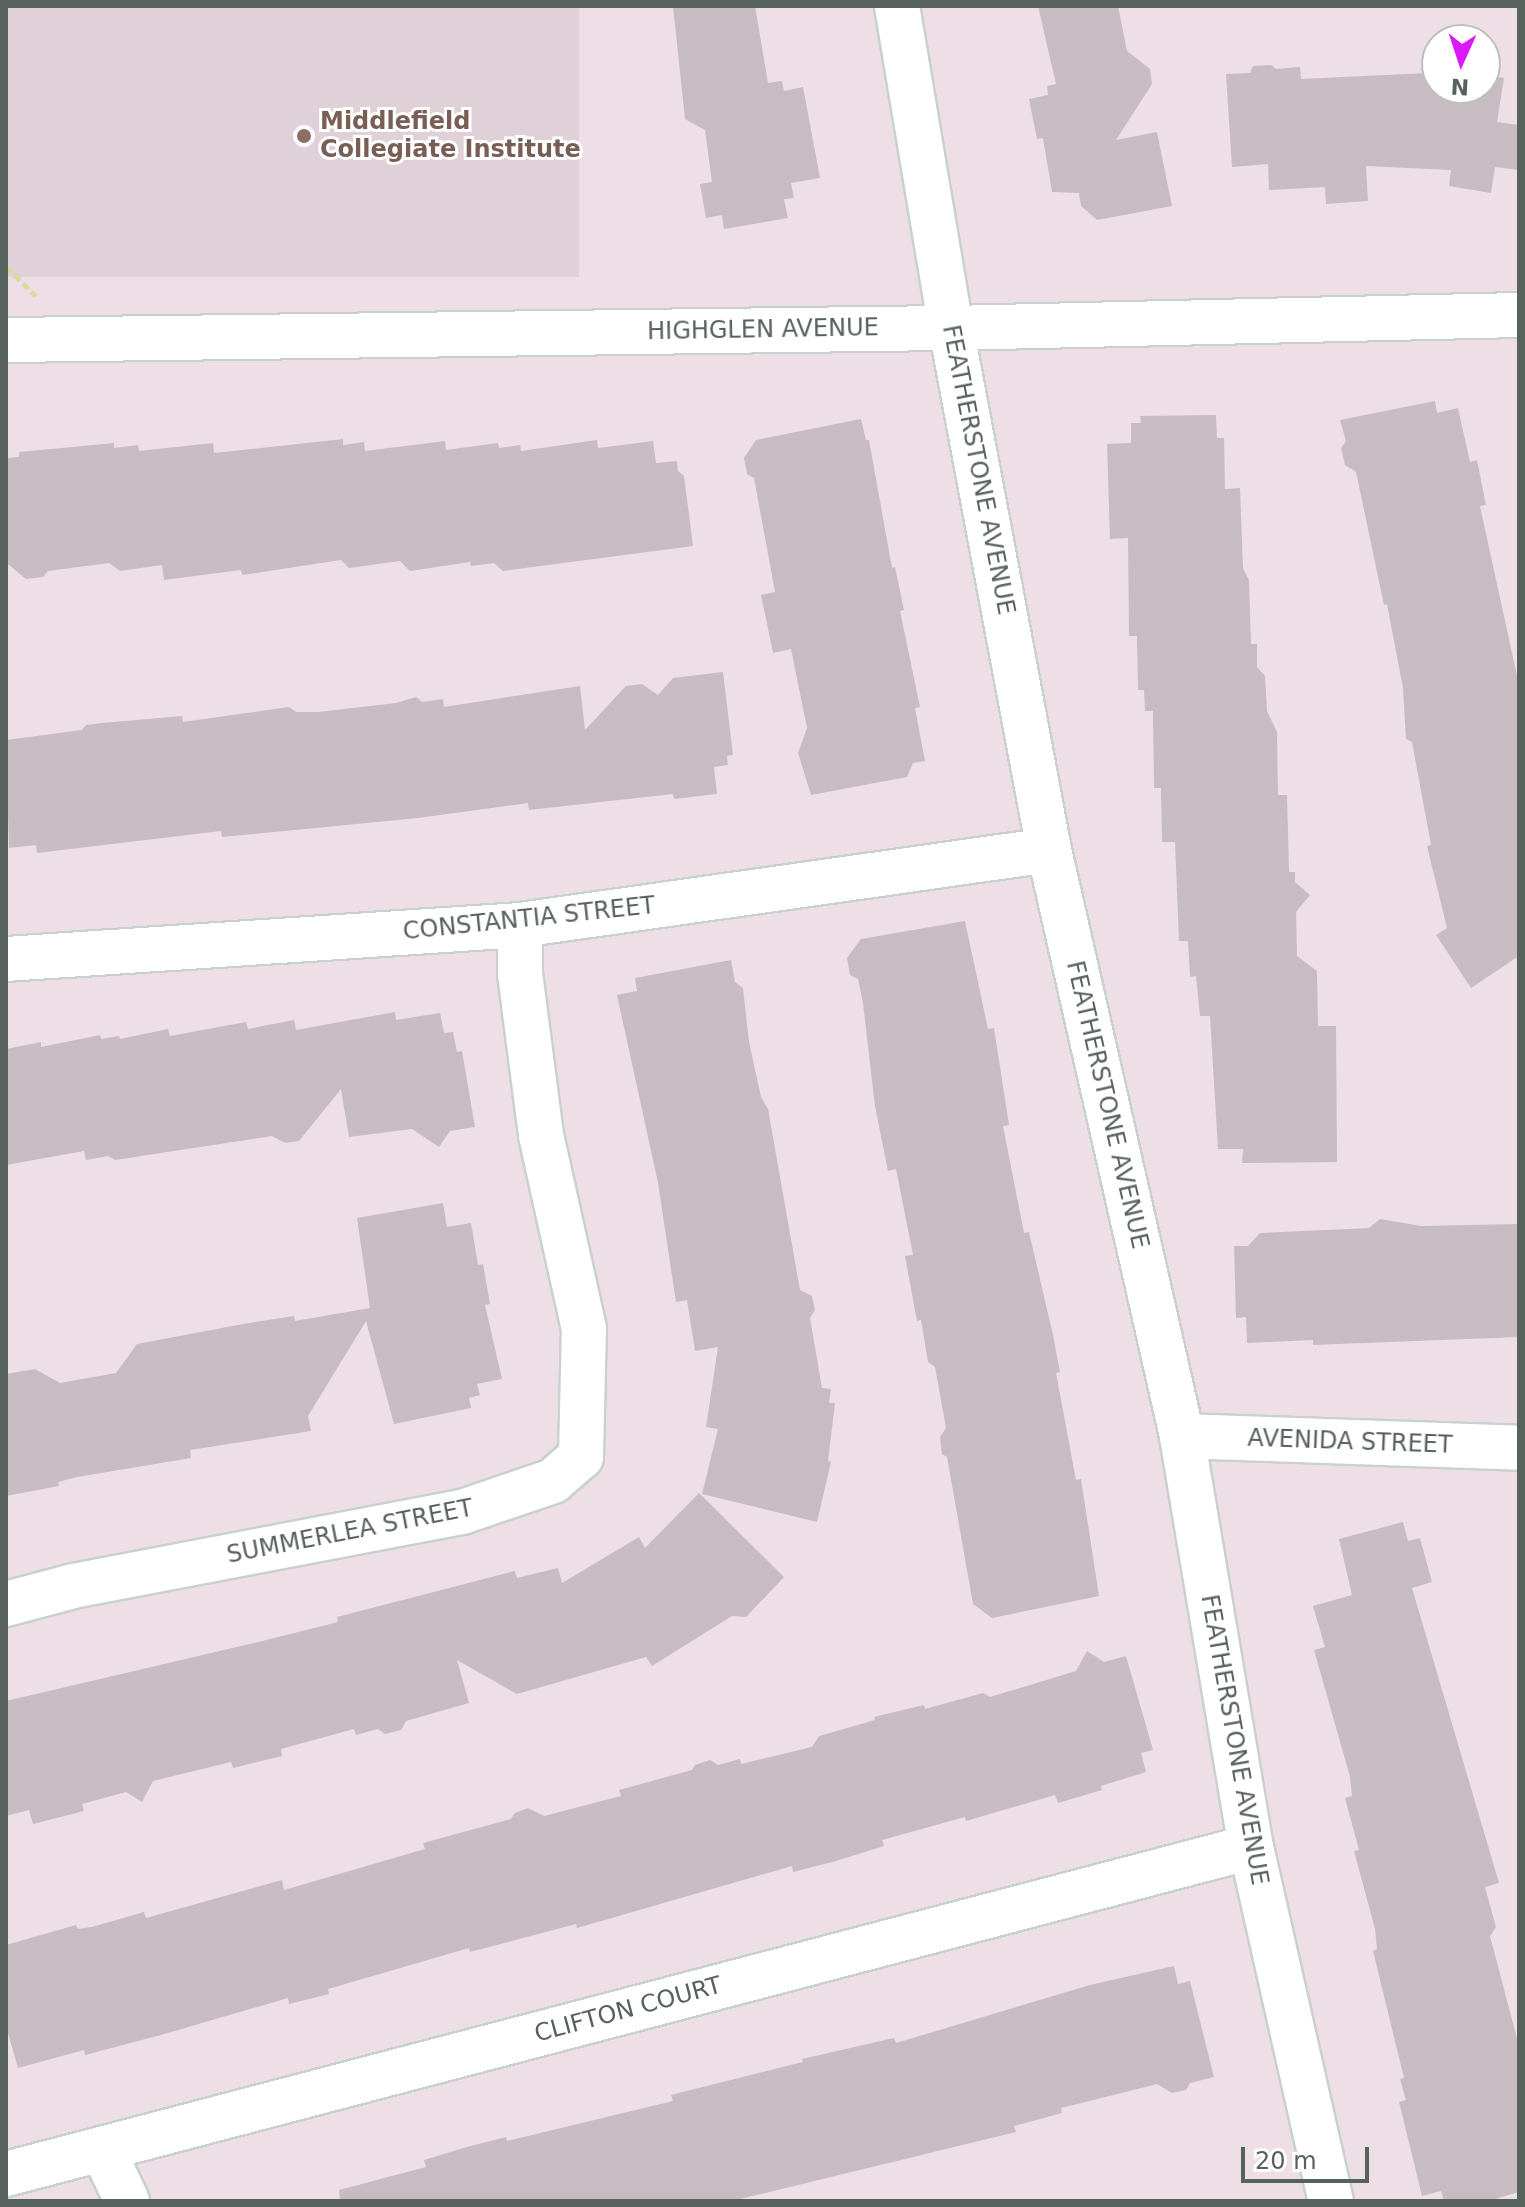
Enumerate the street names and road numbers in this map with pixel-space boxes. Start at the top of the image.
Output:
street label: HIGHGLEN AVENUE [647,314,879,346]
street label: FEATHERSTONE AVENUE [936,323,1020,617]
street label: CONSTANTIA STREET [402,891,656,947]
street label: FEATHERSTONE AVENUE [1060,958,1154,1252]
street label: AVENIDA STREET [1247,1424,1453,1460]
street label: SUMMERLEA STREET [224,1494,476,1570]
street label: FEATHERSTONE AVENUE [1194,1592,1274,1888]
street label: CLIFTON COURT [531,1971,725,2049]

